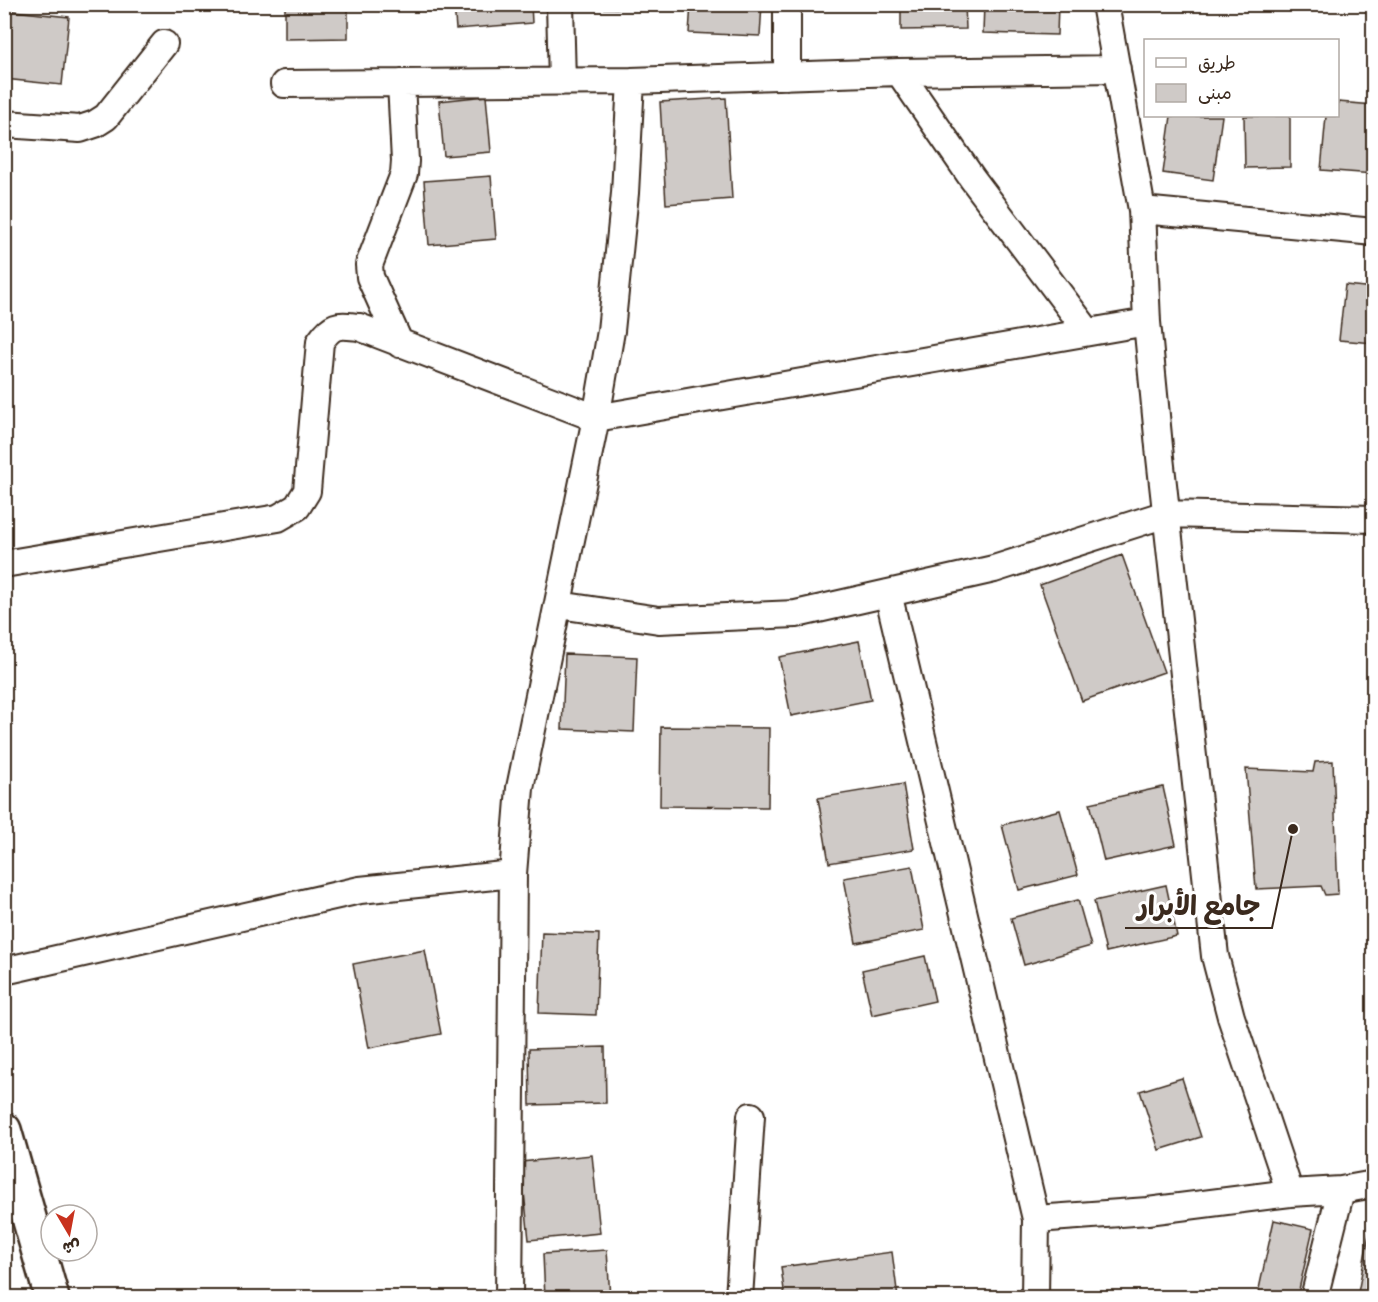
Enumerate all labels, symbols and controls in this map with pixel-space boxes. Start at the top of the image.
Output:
legend [1144,39,1339,117]
text: طريق [1198,52,1236,74]
text: مبنى [1198,82,1232,104]
callout: جامع الأبرار [1125,883,1272,928]
text: جامع الأبرار [1134,888,1261,925]
north arrow [39,1203,99,1263]
text: ش [61,1236,82,1258]

